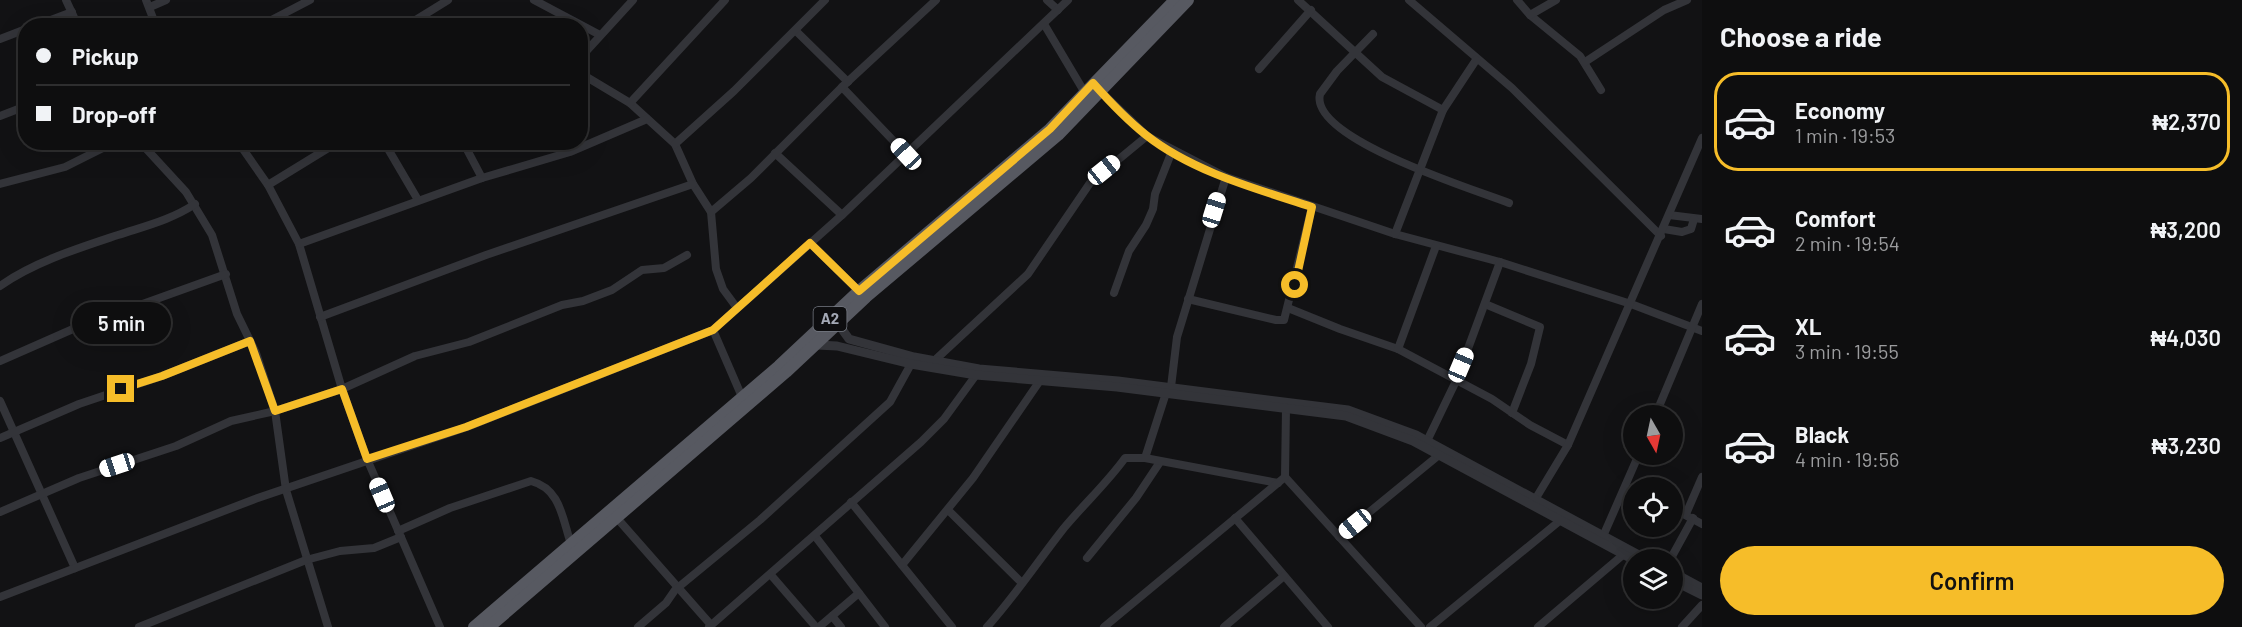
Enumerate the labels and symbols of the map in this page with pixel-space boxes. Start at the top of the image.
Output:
car [887,135,925,173]
car [1084,152,1124,188]
car [1200,190,1228,230]
route start [1281,271,1308,298]
callout: 5 min [72,302,170,344]
road number: A2 [814,307,846,331]
car [1446,345,1476,385]
route end [107,375,134,402]
north arrow [1623,405,1683,465]
car [97,451,137,479]
car [367,475,397,515]
car [1335,506,1375,542]

